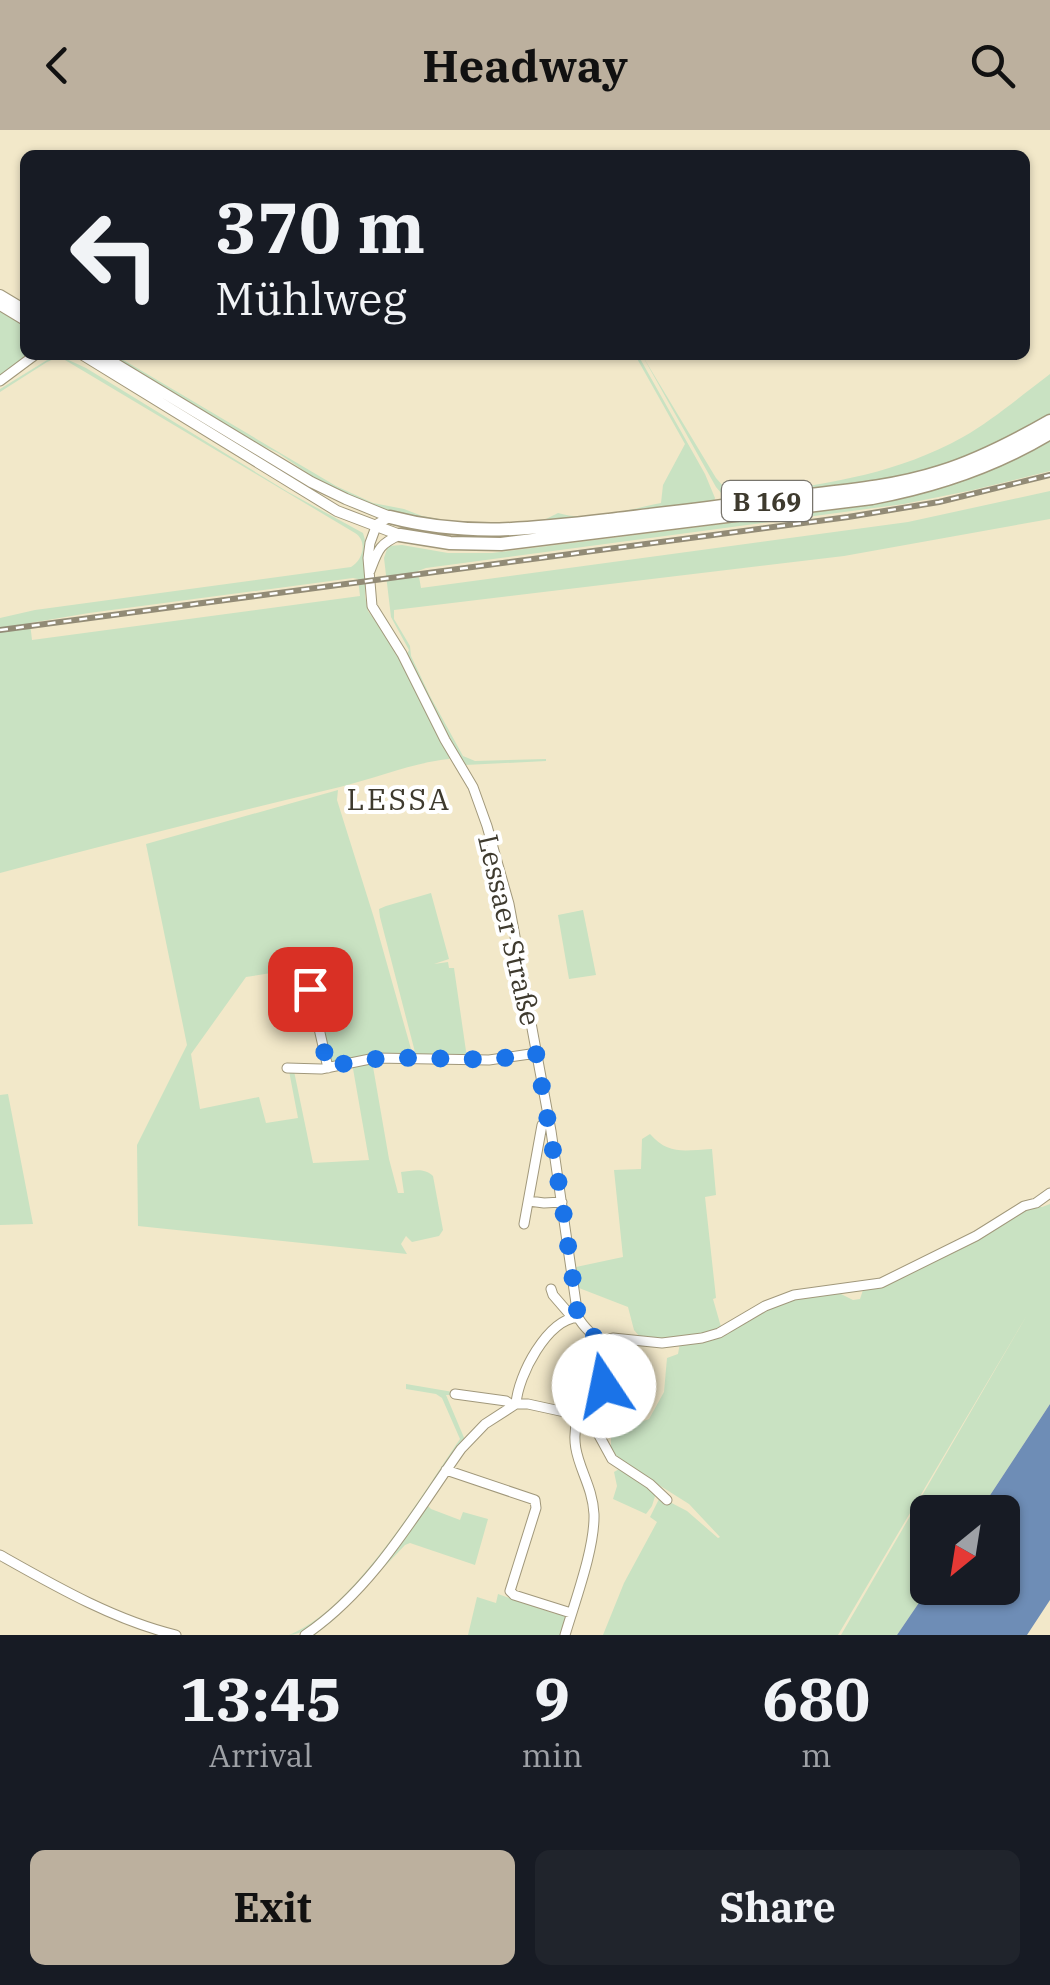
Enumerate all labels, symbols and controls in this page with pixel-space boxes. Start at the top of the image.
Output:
text: Headway [422,36,628,94]
icon: back [30,38,85,93]
icon: search [965,38,1020,93]
text: 370 m [215,181,425,272]
icon: left [50,190,180,320]
text: Mühlweg [215,269,407,327]
road number: B 169 [722,481,812,521]
district label: LESSA [347,779,451,818]
street label: Lessaer Straße [470,831,550,1029]
pin [268,947,353,1032]
icon: arrive [283,962,338,1017]
position arrow [552,1334,656,1438]
north arrow [910,1495,1020,1605]
map controls [910,1495,1020,1605]
text: 13:45 [180,1659,342,1738]
text: 9 [534,1659,570,1738]
text: 680 [762,1659,870,1738]
text: Arrival [209,1734,313,1776]
text: min [522,1734,583,1776]
text: m [801,1734,832,1776]
button: Exit [30,1850,515,1965]
button: Share [535,1850,1020,1965]

